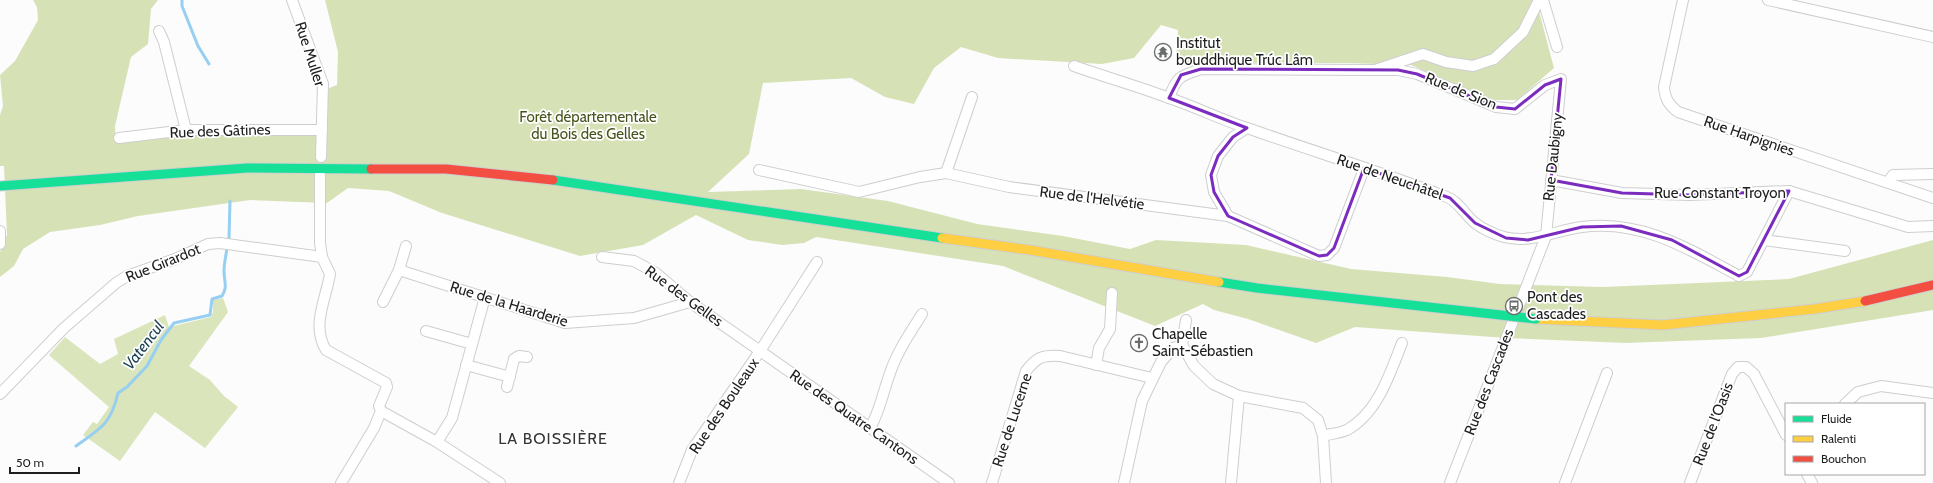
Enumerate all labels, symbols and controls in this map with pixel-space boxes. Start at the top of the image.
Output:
street label: Rue Muller [291,19,329,89]
place label: Institut bouddhique Trúc Lâm [1176,34,1313,69]
temple icon: Institut bouddhique Trúc Lâm [1153,42,1173,62]
street label: Rue de Sion [1423,68,1499,114]
park label: Forêt départementale du Bois des Gelles [519,108,657,143]
street label: Rue Daubigny [1539,112,1567,202]
street label: Rue Harpignies [1701,112,1797,160]
street label: Rue des Gâtines [169,120,271,142]
street label: Rue de Neuchâtel [1334,150,1446,204]
street label: Rue de l'Helvétie [1039,183,1146,213]
street label: Rue Constant Troyon [1654,184,1786,202]
street label: Rue Girardot [123,240,203,286]
street label: Rue des Gelles [642,262,726,330]
street label: Rue de la Haarderie [448,278,570,331]
place label: Pont des Cascades [1527,288,1586,323]
bus stop icon: Pont des Cascades [1504,296,1524,316]
water label: Vatencul [119,317,168,373]
place label: Chapelle Saint-Sébastien [1152,325,1253,360]
street label: Rue des Cascades [1460,326,1518,438]
church icon: Chapelle Saint-Sébastien [1129,333,1149,353]
street label: Rue des Bouleaux [685,355,763,457]
street label: Rue des Quatre Cantons [786,366,922,468]
street label: Rue de Lucerne [988,370,1036,469]
street label: Rue de l’Oasis [1689,380,1737,468]
legend [1785,403,1925,475]
text: Fluide [1821,411,1852,426]
district label: LA BOISSIÈRE [498,429,608,448]
text: Ralenti [1821,431,1856,446]
scale bar [10,449,79,475]
text: Bouchon [1821,451,1867,466]
text: 50 m [16,455,44,470]

